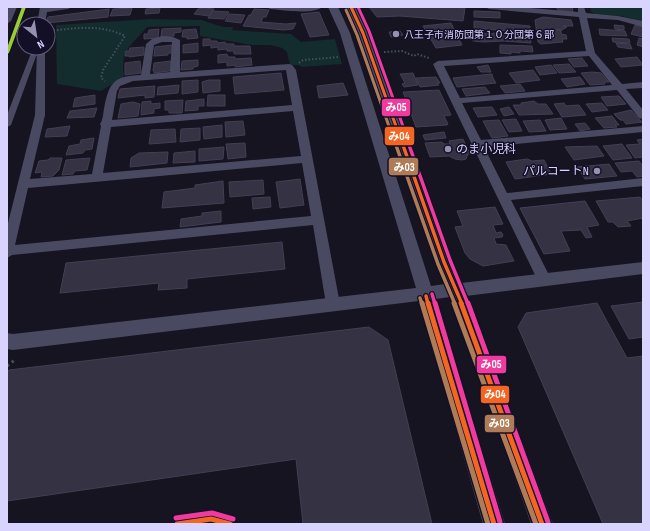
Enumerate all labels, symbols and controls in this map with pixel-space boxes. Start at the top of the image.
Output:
north arrow [16,16,56,56]
marker: 八王子市消防団第１０分団第６部 [391,29,401,39]
place label: 八王子市消防団第１０分団第６部 [404,29,554,41]
text: N [35,37,47,51]
line badge: み05 [381,98,411,117]
text: み05 [385,101,407,114]
line badge: み04 [384,126,415,146]
text: み04 [388,130,410,143]
place label: のま小児科 [456,142,516,157]
marker: のま小児科 [443,144,453,154]
line badge: み03 [388,157,419,176]
text: み03 [393,161,415,174]
place label: パルコートN [523,164,589,179]
marker: パルコートN [592,166,602,176]
line badge: み05 [476,355,507,374]
text: み05 [480,358,502,371]
line badge: み04 [480,385,510,404]
text: み04 [484,388,506,401]
line badge: み03 [484,414,515,433]
text: み03 [488,417,510,430]

